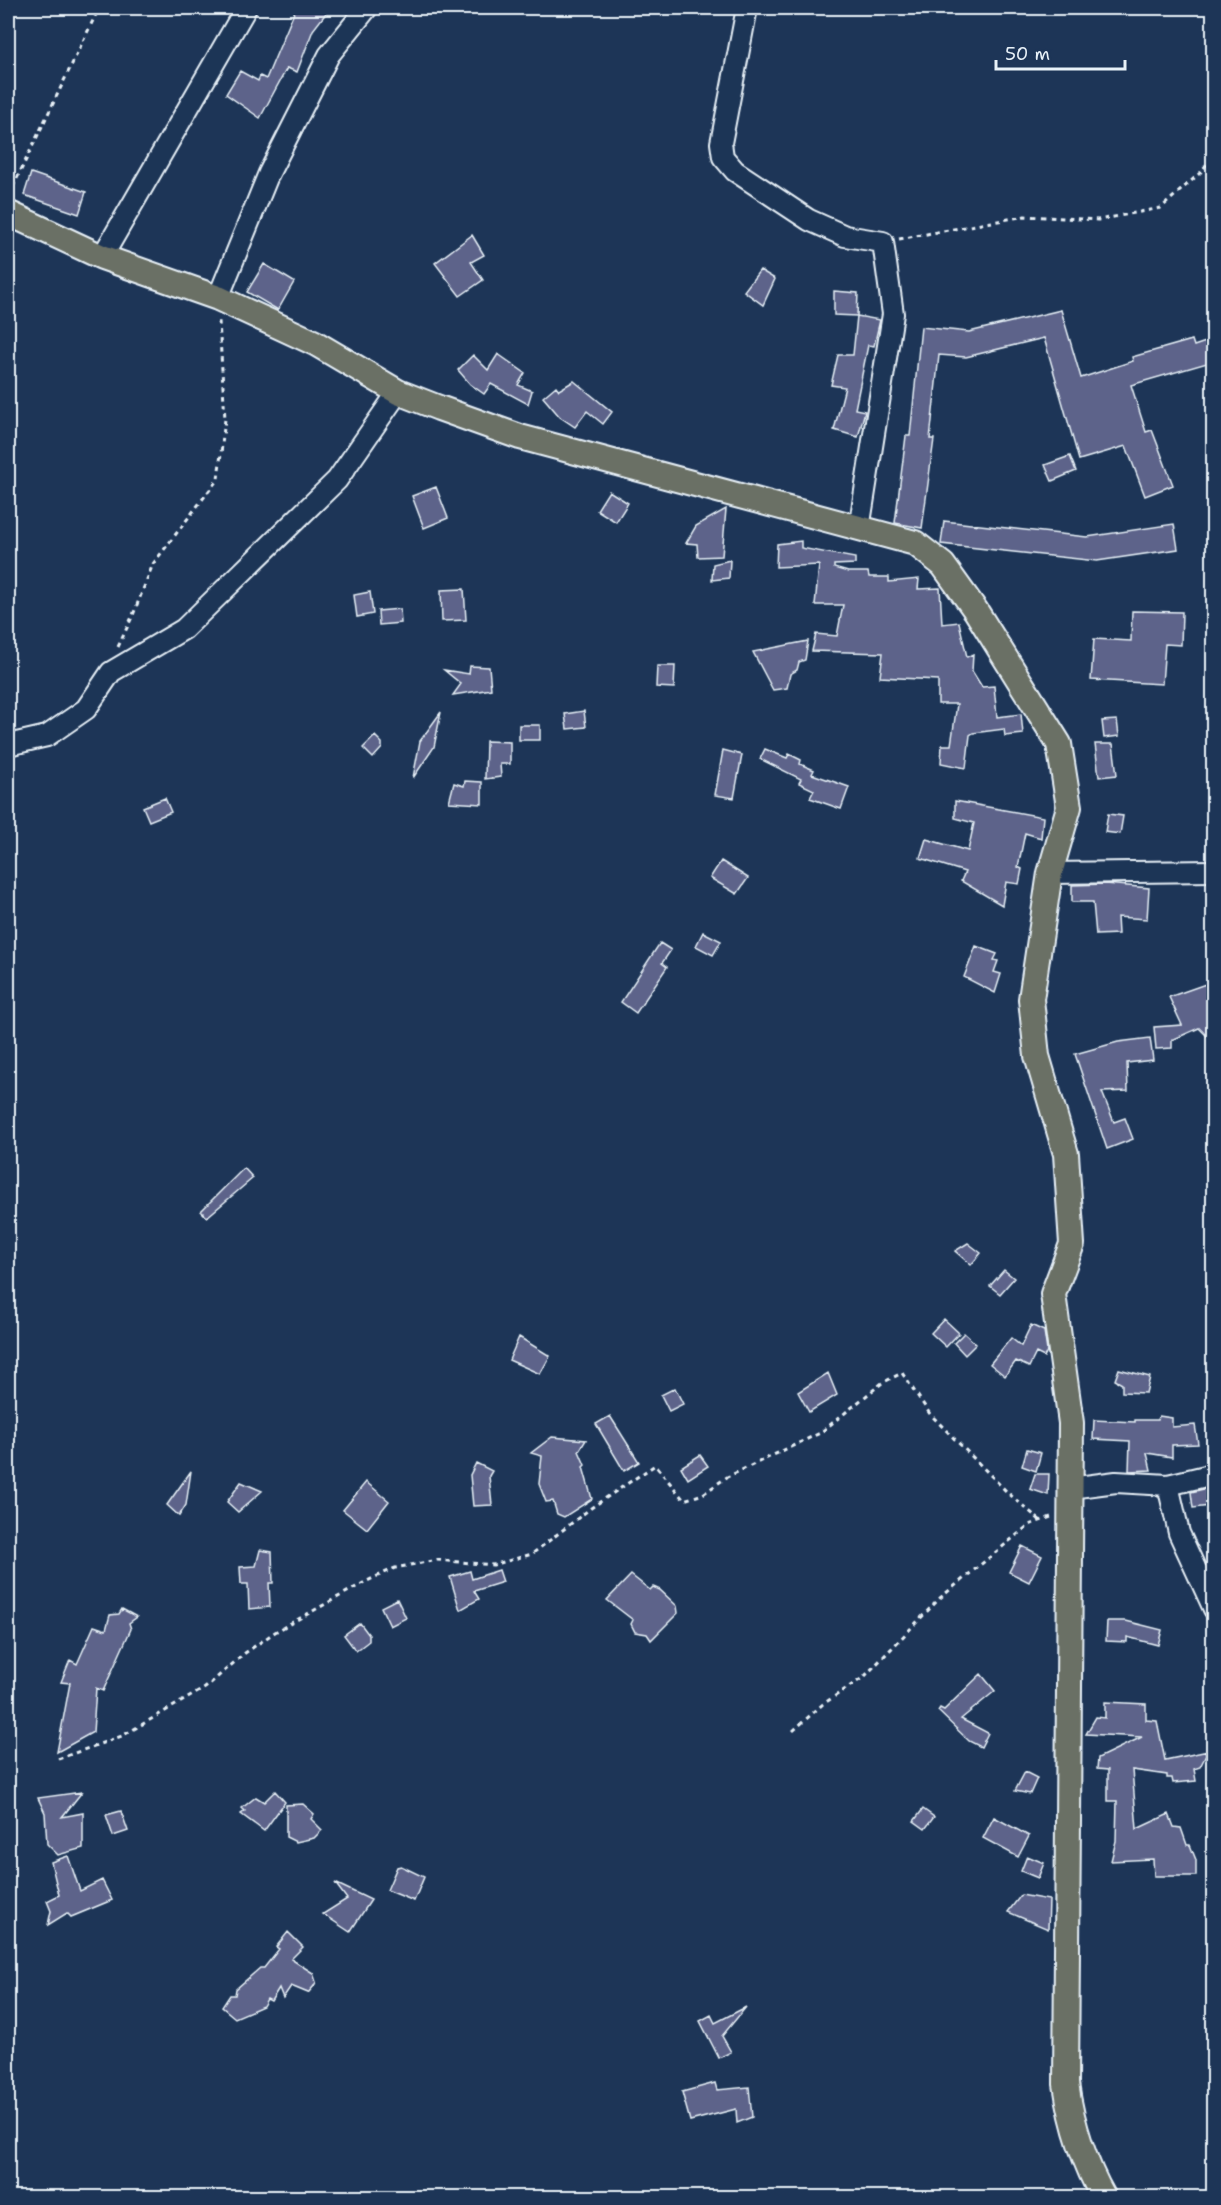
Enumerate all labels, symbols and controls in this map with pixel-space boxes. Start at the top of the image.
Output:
scale bar [996,33,1125,71]
text: 50 m [1005,42,1050,66]

